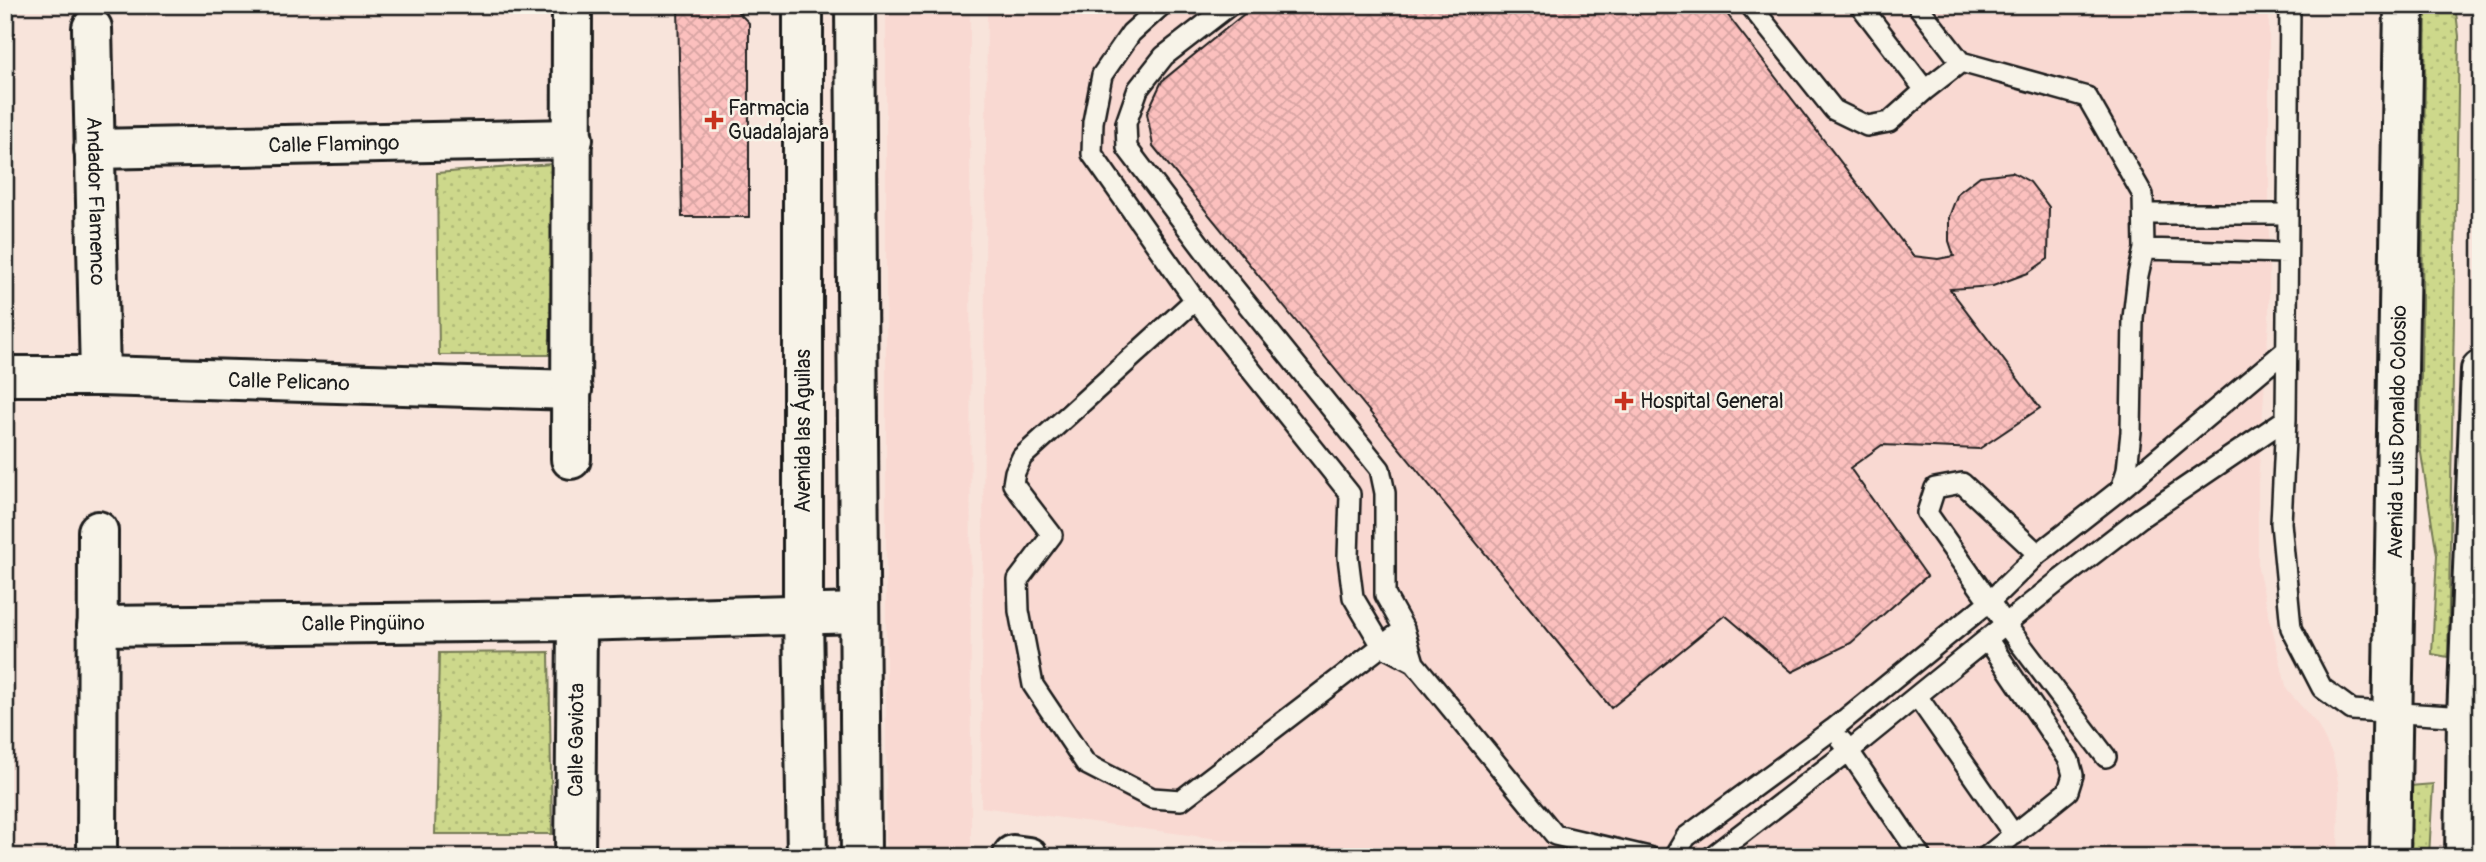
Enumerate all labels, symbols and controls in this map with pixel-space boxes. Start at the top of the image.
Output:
place label: Farmacia Guadalajara [728,95,829,146]
marker: Farmacia Guadalajara [706,112,722,128]
street label: Andador Flamenco [80,116,111,286]
street label: Calle Flamingo [268,130,400,159]
street label: Avenida Luis Donaldo Colosio [2382,305,2413,559]
street label: Avenida las Águilas [790,348,817,513]
street label: Calle Pelicano [228,367,350,397]
place label: Hospital General [1640,388,1784,415]
marker: Hospital General [1614,391,1634,411]
street label: Calle Pingüino [301,610,425,638]
street label: Calle Gaviota [563,683,590,797]

